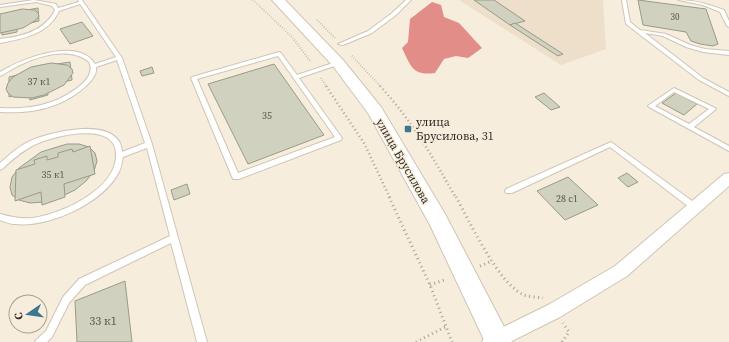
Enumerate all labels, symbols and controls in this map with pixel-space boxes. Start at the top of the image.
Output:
house number: 30 [670,11,680,23]
house number: 37 к1 [28,75,50,88]
house number: 35 [262,109,272,122]
place label: улица Брусилова, 31 [416,114,494,144]
street label: улица Брусилова [372,116,434,207]
marker: улица Брусилова, 31 [403,124,413,134]
house number: 35 к1 [42,168,64,181]
house number: 28 с1 [556,192,578,205]
north arrow [8,294,48,334]
text: С [11,311,27,321]
house number: 33 к1 [89,313,117,329]

